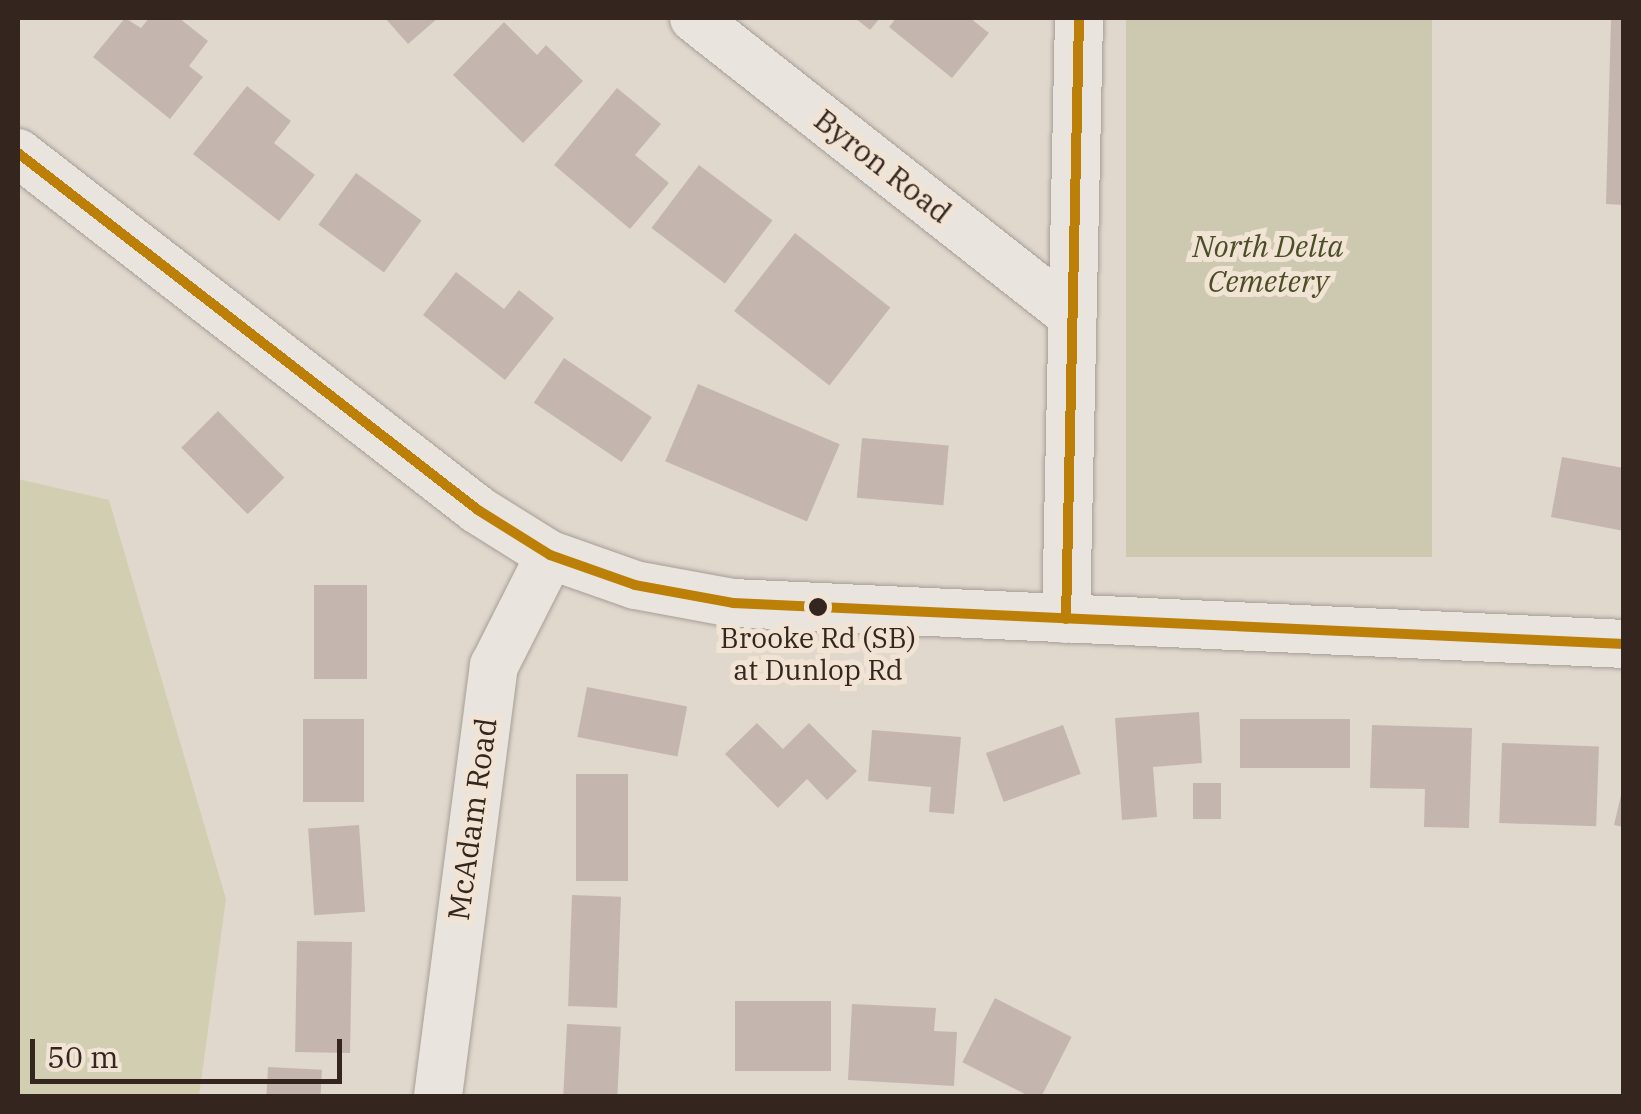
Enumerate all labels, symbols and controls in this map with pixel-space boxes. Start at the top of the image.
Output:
street label: Byron Road [807,101,959,231]
park label: North Delta Cemetery [1193,228,1343,298]
marker: Brooke Rd (SB) at Dunlop Rd [808,597,828,617]
place label: Brooke Rd (SB) at Dunlop Rd [720,621,916,687]
street label: McAdam Road [440,715,504,923]
scale bar [35,1019,348,1081]
text: 50 m [47,1037,119,1076]

